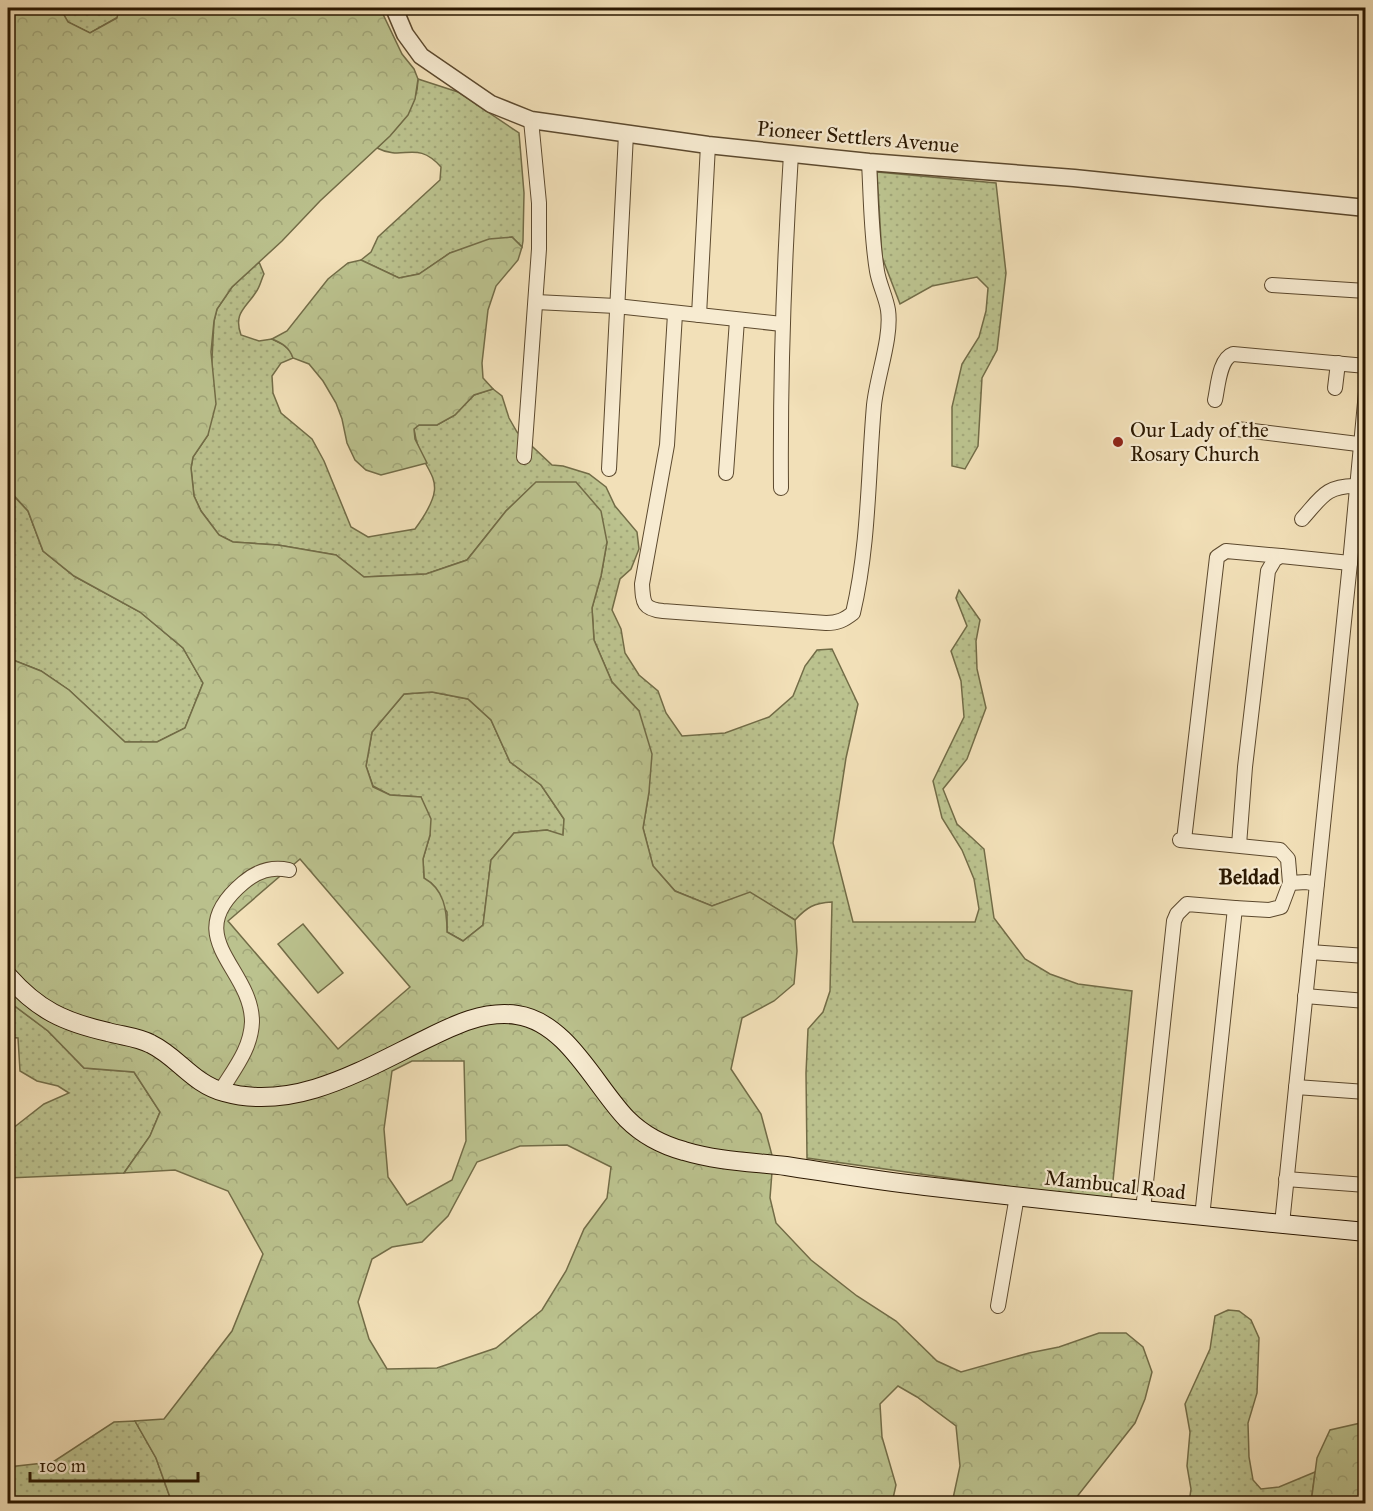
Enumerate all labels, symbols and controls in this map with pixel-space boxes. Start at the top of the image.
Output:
street label: Pioneer Settlers Avenue [756,115,960,159]
place label: Our Lady of the Rosary Church [1130,417,1269,467]
marker: Our Lady of the Rosary Church [1111,435,1125,449]
district label: Beldad [1219,863,1280,890]
street label: Mambucal Road [1043,1165,1187,1205]
scale bar [30,1445,198,1483]
text: 100 m [39,1455,86,1477]

